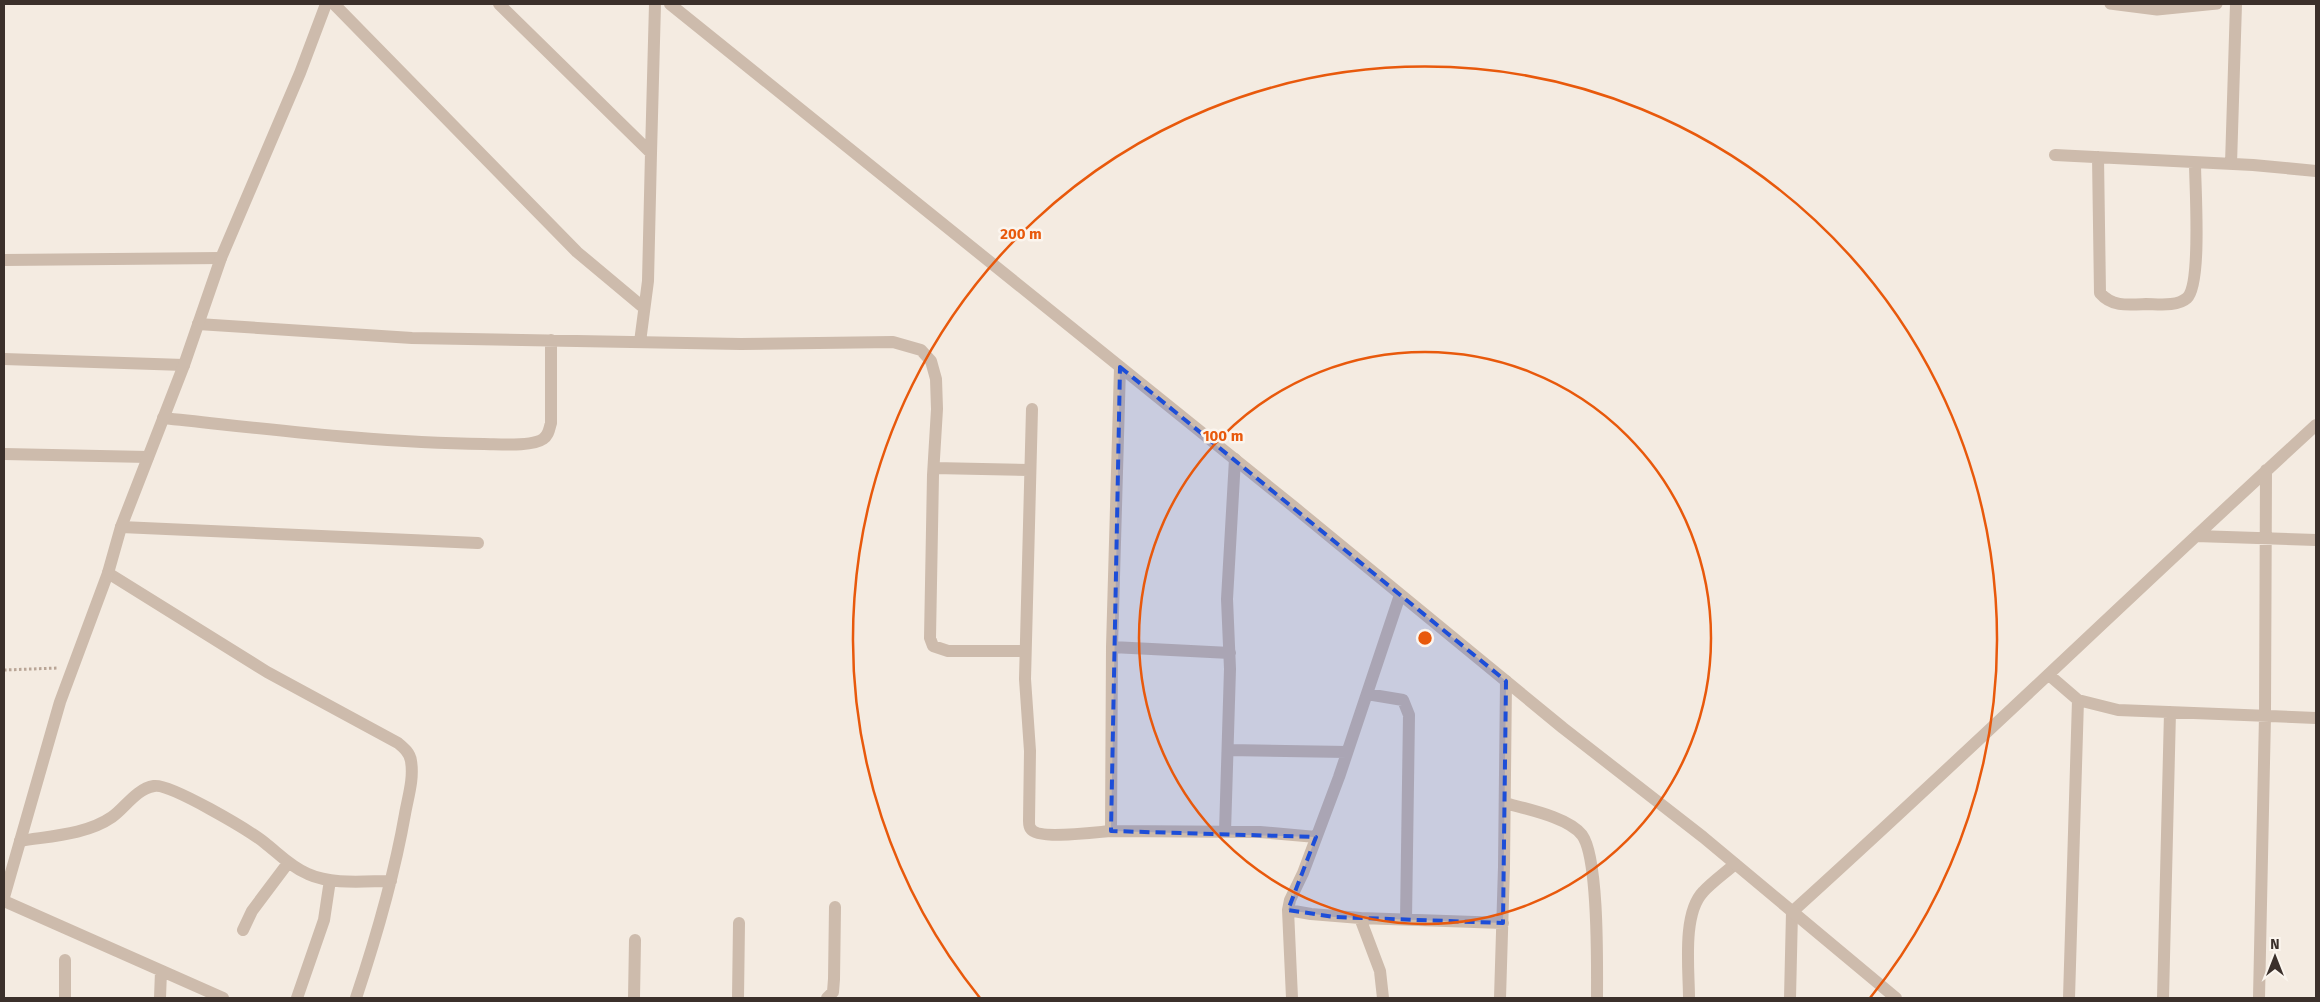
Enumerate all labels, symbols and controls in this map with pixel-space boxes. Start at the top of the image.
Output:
text: 200 m [1000,225,1042,243]
text: 100 m [1203,427,1243,445]
centre of rings [1416,629,1434,647]
north arrow [2250,932,2300,982]
text: N [2270,936,2280,953]

